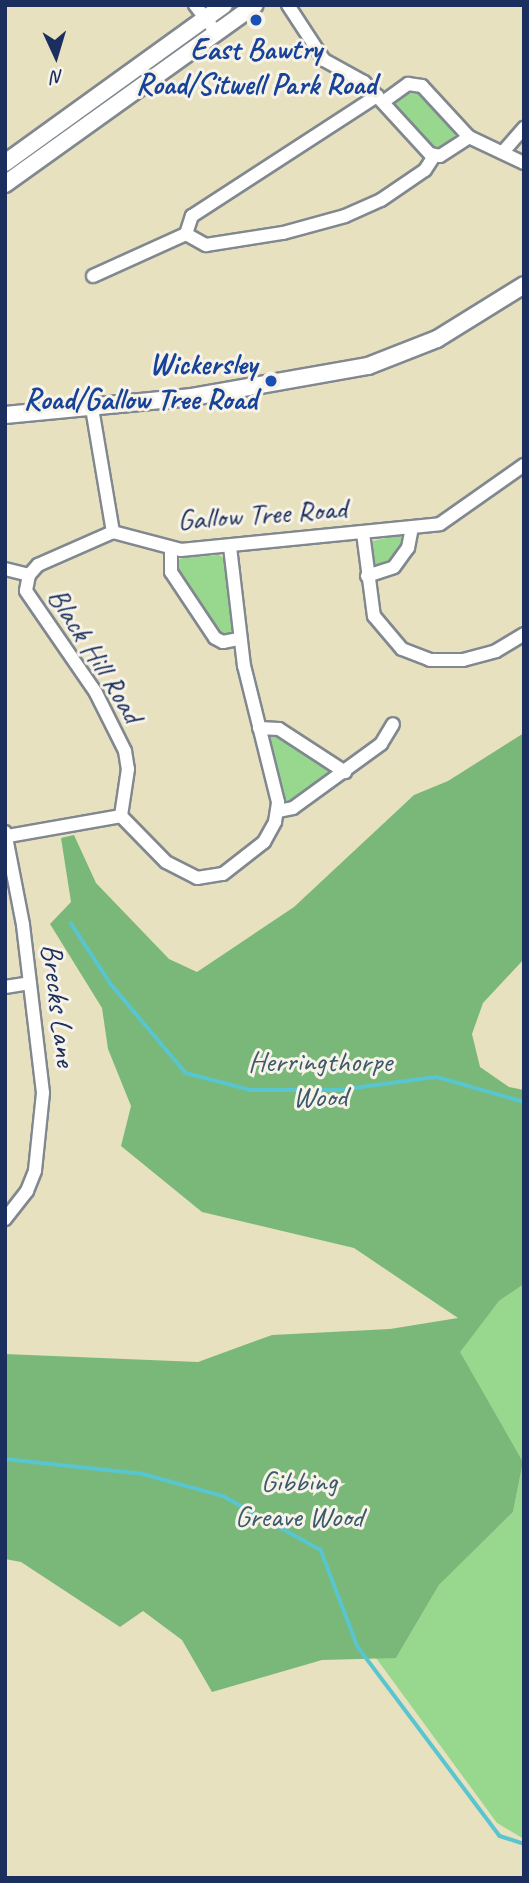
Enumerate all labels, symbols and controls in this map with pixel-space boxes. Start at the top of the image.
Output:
marker: East Bawtry Road/Sitwell Park Road [248,12,264,28]
north arrow [21,21,91,91]
place label: East Bawtry Road/Sitwell Park Road [135,31,377,102]
text: N [51,65,64,89]
place label: Wickersley Road/Gallow Tree Road [23,346,257,416]
marker: Wickersley Road/Gallow Tree Road [263,373,279,389]
street label: Gallow Tree Road [176,490,348,538]
street label: Black Hill Road [40,580,152,730]
street label: Brecks Lane [34,941,84,1069]
park label: Herringthorpe Wood [248,1043,392,1114]
park label: Gibbing Greave Wood [235,1463,363,1534]

